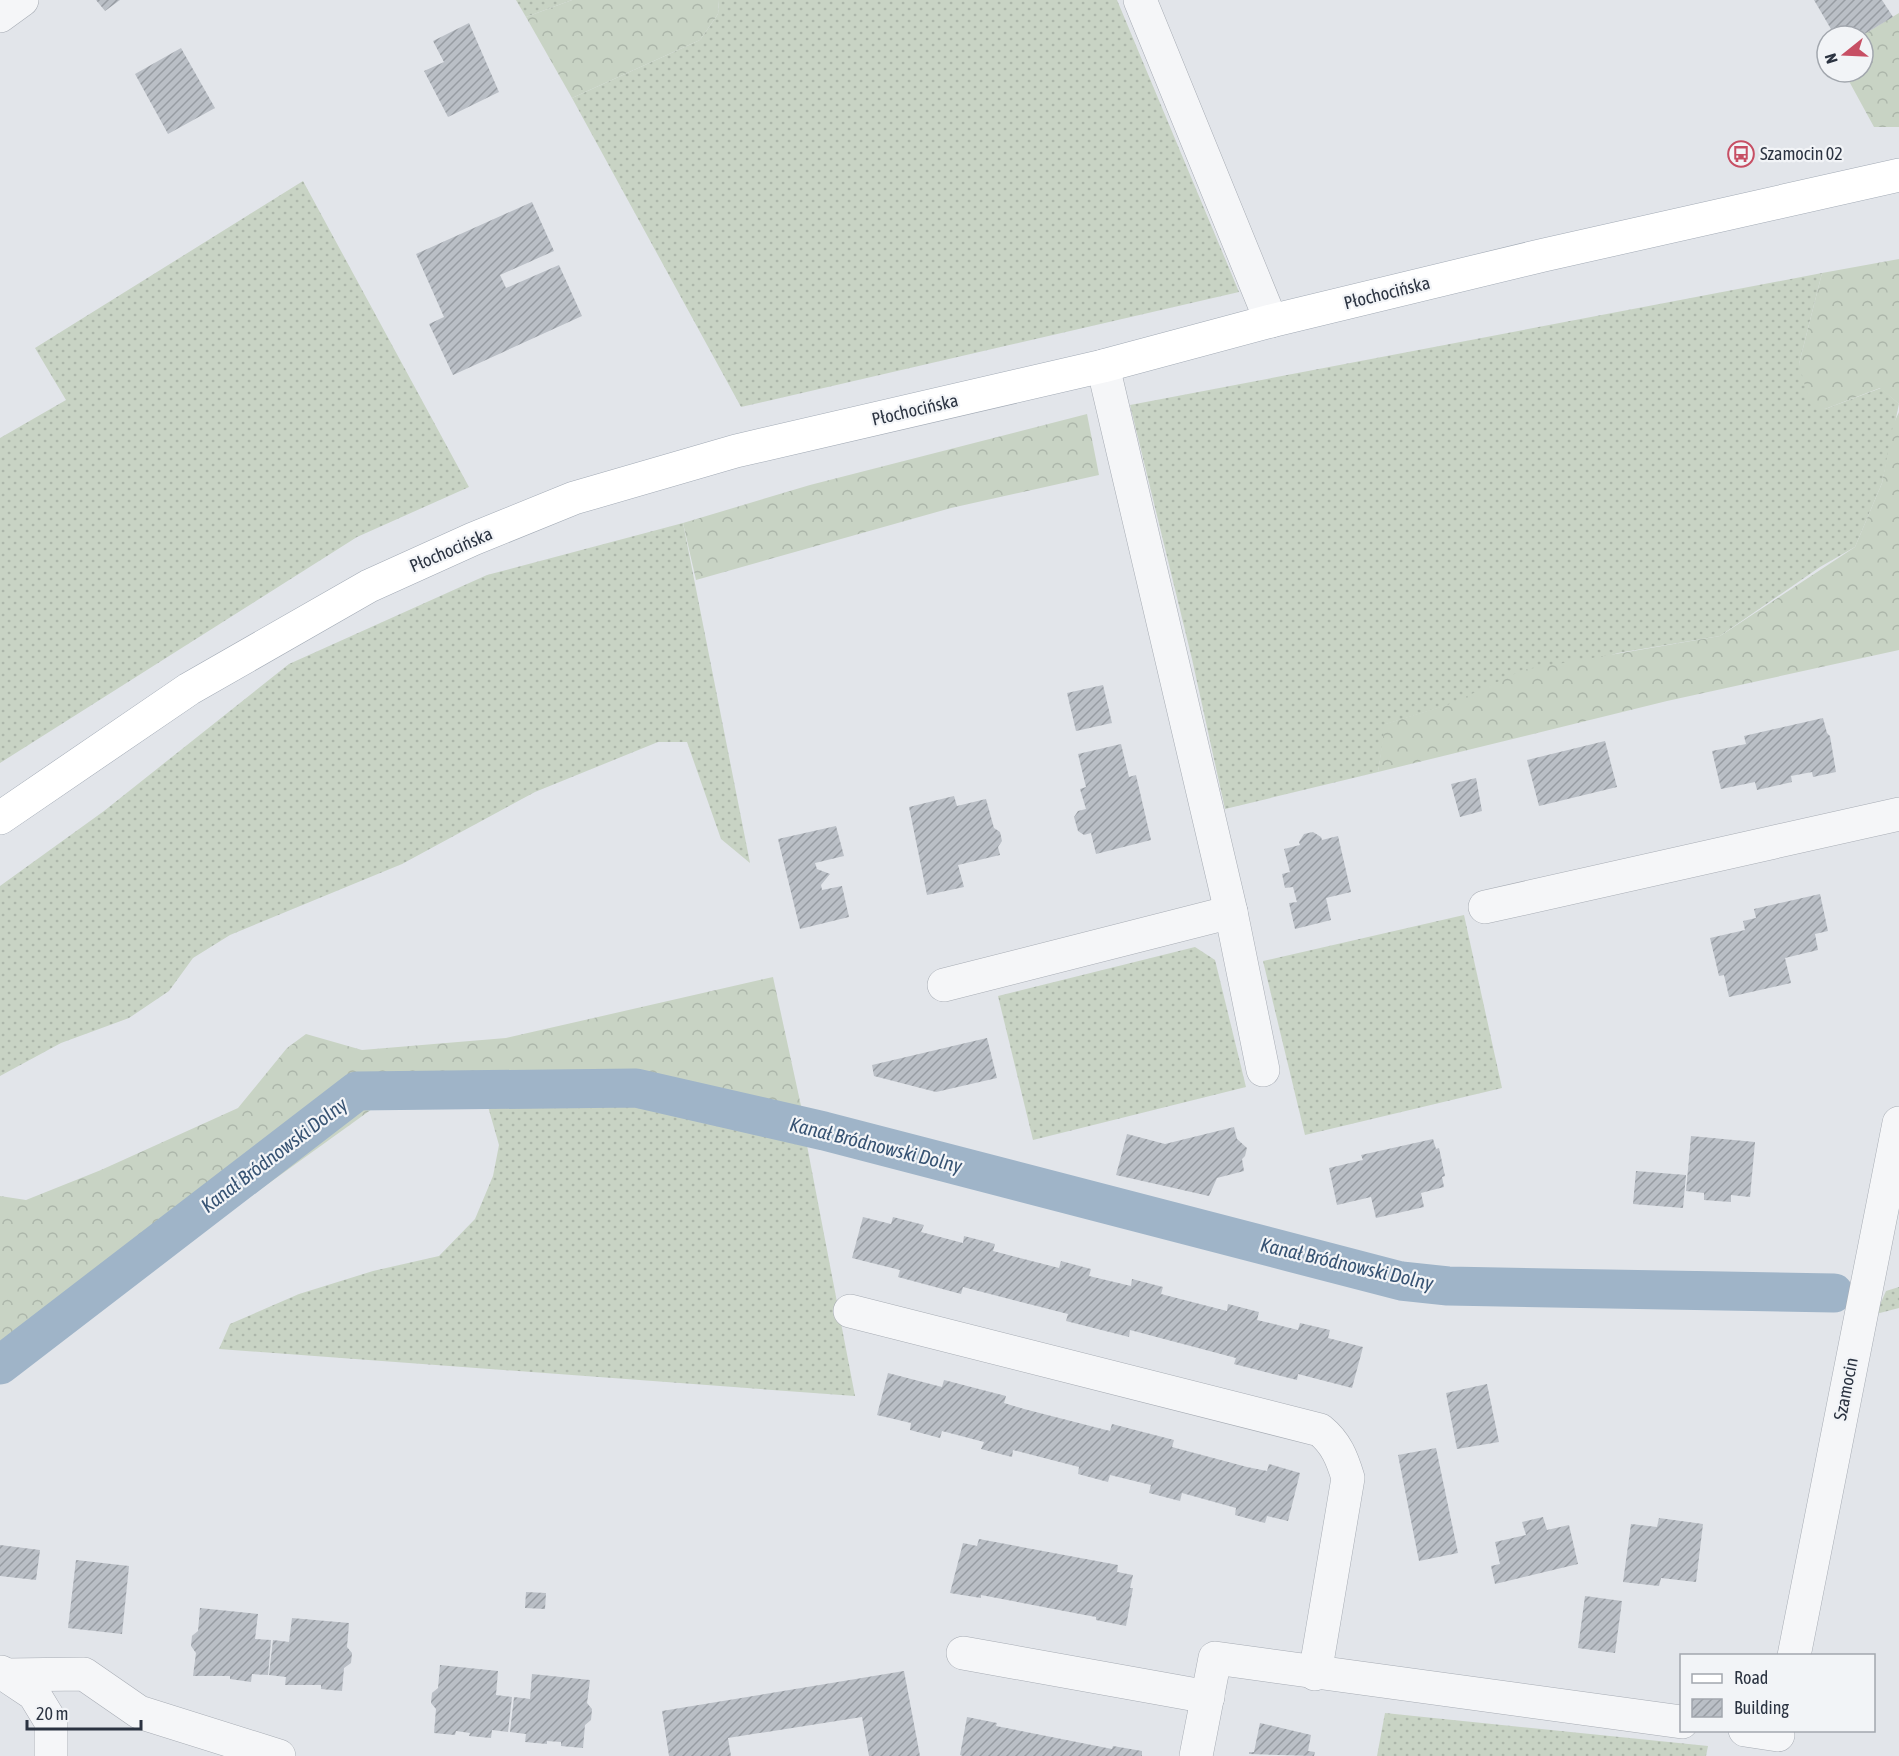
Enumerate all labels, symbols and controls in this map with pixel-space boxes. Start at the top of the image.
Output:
north arrow [1815,24,1875,84]
text: N [1821,51,1841,66]
bus stop icon: Szamocin 02 [1726,139,1756,169]
place label: Szamocin 02 [1760,143,1843,164]
street label: Płochocińska [1342,272,1432,313]
street label: Płochocińska [870,389,960,430]
street label: Płochocińska [406,523,495,576]
water label: Kanał Bródnowski Dolny [196,1092,352,1217]
water label: Kanał Bródnowski Dolny [788,1112,965,1177]
water label: Kanał Bródnowski Dolny [1258,1232,1437,1295]
street label: Szamocin [1829,1356,1862,1422]
legend [1680,1654,1875,1732]
text: Road [1734,1667,1768,1688]
scale bar [27,1693,141,1731]
text: Building [1734,1697,1789,1718]
text: 20 m [36,1703,68,1724]

